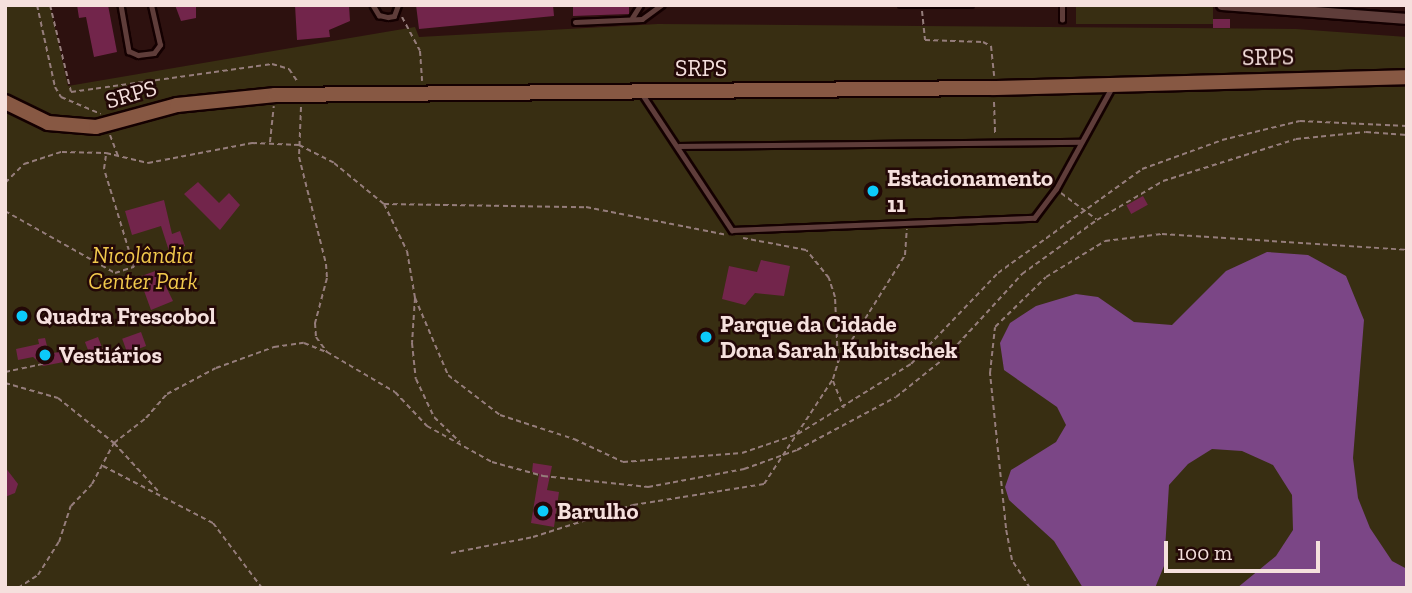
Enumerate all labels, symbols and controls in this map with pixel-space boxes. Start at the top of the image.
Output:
street label: SRPS [1242,43,1294,71]
street label: SRPS [675,54,727,82]
street label: SRPS [102,74,160,114]
place label: Estacionamento 11 [887,164,1053,218]
marker: Estacionamento 11 [865,183,881,199]
park label: Nicolândia Center Park [88,241,198,295]
place label: Quadra Frescobol [36,302,216,330]
marker: Quadra Frescobol [14,308,30,324]
place label: Parque da Cidade Dona Sarah Kubitschek [720,310,957,364]
marker: Parque da Cidade Dona Sarah Kubitschek [698,329,714,345]
place label: Vestiários [59,341,162,369]
marker: Vestiários [37,347,53,363]
place label: Barulho [557,497,638,525]
marker: Barulho [535,503,551,519]
scale bar [1167,526,1323,570]
text: 100 m [1177,540,1232,565]

